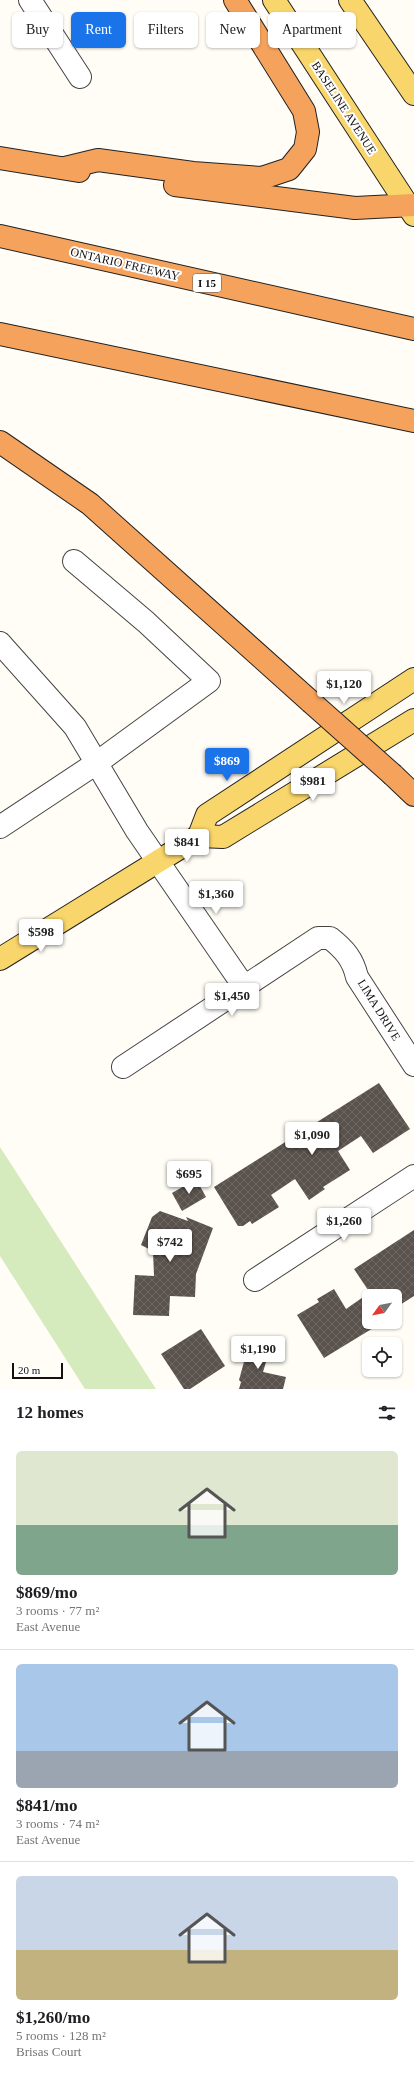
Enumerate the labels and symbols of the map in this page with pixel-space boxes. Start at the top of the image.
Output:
street label: BASELINE AVENUE [309,59,379,157]
street label: ONTARIO FREEWAY [69,245,181,283]
road number: I 15 [193,274,221,292]
pin: $1,120 [311,671,377,705]
pin: $869 [203,748,251,782]
pin: $981 [289,768,337,802]
pin: $841 [163,829,211,863]
pin: $1,360 [183,881,249,915]
pin: $598 [17,919,65,953]
street label: LIMA DRIVE [355,977,403,1043]
pin: $1,450 [199,983,265,1017]
pin: $1,090 [279,1122,345,1156]
pin: $695 [165,1161,213,1195]
pin: $1,260 [311,1208,377,1242]
pin: $742 [146,1229,194,1263]
north arrow [362,1289,402,1329]
pin: $1,190 [225,1336,291,1370]
scale bar [12,1361,63,1380]

